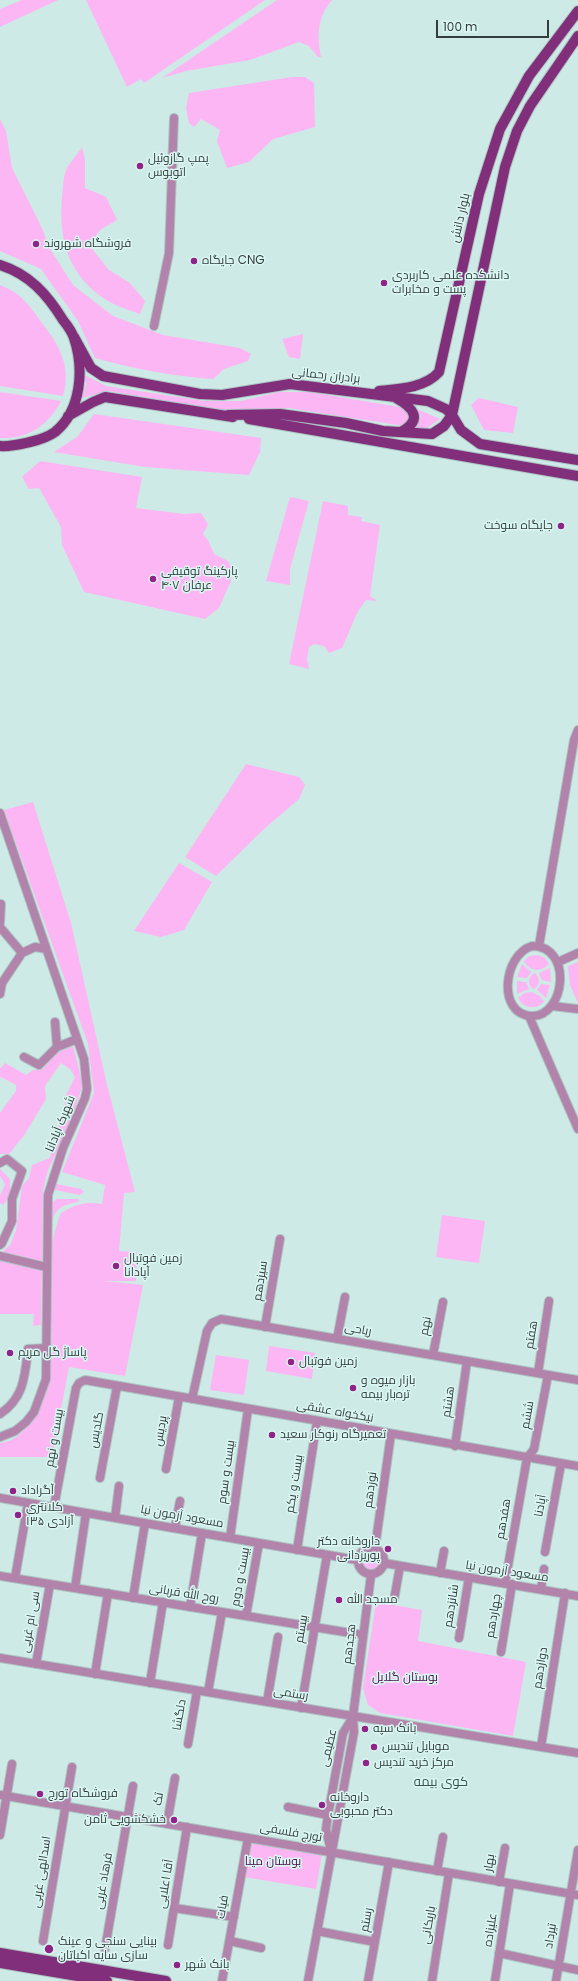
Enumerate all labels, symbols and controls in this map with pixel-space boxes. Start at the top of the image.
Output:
scale bar [438,12,551,38]
text: 100 m [443,18,477,35]
place label: پمپ گازوئیل اتوبوس [148,152,209,180]
marker: پمپ گازوئیل اتوبوس [135,161,145,171]
street label: بلوار دانش [448,192,474,244]
place label: فروشگاه شهروند [44,237,131,251]
marker: فروشگاه شهروند [31,239,41,249]
place label: جایگاه CNG [202,254,265,268]
marker: جایگاه CNG [189,256,199,266]
place label: دانشکده علمی کاربردی پست و مخابرات [392,269,509,297]
marker: دانشکده علمی کاربردی پست و مخابرات [379,278,389,288]
street label: برادران رحمانی [291,365,361,387]
place label: جایگاه سوخت [484,519,553,533]
marker: جایگاه سوخت [556,521,566,531]
place label: پارکینگ توقیفی عرفان ۴۰۷ [161,565,238,593]
marker: پارکینگ توقیفی عرفان ۴۰۷ [148,574,158,584]
street label: شهرک آپادانا [43,1094,79,1154]
place label: زمین فوتبال آپادانا [124,1252,182,1280]
street label: سیزدهم [251,1260,271,1302]
marker: زمین فوتبال آپادانا [111,1261,121,1271]
street label: نهم [417,1315,435,1337]
street label: هفتم [523,1320,541,1350]
street label: ریاحی [343,1321,373,1339]
place label: پاساژ گل مریم [18,1346,87,1360]
marker: پاساژ گل مریم [5,1348,15,1358]
place label: زمین فوتبال [299,1355,357,1369]
marker: زمین فوتبال [286,1357,296,1367]
place label: بازار میوه و تره‌بار بیمه [361,1374,415,1402]
marker: بازار میوه و تره‌بار بیمه [348,1383,358,1393]
street label: هشتم [440,1385,458,1419]
street label: نیکخواه عشقی [295,1398,375,1426]
street label: ششم [518,1400,538,1430]
street label: بیست و نهم [43,1408,67,1468]
street label: گلدیس [86,1411,108,1449]
street label: پردیس [151,1415,171,1447]
place label: تعمیرگاه رنوکار سعید [280,1428,386,1442]
marker: تعمیرگاه رنوکار سعید [267,1430,277,1440]
street label: بیست و سوم [215,1439,239,1505]
street label: بیست و یکم [283,1454,307,1514]
street label: نوزدهم [361,1471,381,1509]
place label: آگراداد [21,1484,54,1498]
marker: آگراداد [8,1486,18,1496]
street label: آپادنا [532,1494,550,1518]
street label: هفدهم [493,1498,515,1540]
place label: کلانتری ۱۳۵ آزادی [26,1501,74,1529]
street label: مسعود آزمون نیا [139,1503,225,1531]
marker: کلانتری ۱۳۵ آزادی [13,1510,23,1520]
place label: داروخانه دکتر پوریزدانی [317,1535,380,1563]
marker: داروخانه دکتر پوریزدانی [383,1544,393,1554]
street label: بیست و دوم [229,1546,253,1608]
street label: مسعود آزمون نیا [464,1558,550,1586]
street label: روح الله قربانی [148,1581,220,1607]
street label: شانزدهم [441,1583,463,1629]
street label: سی ام غربی [19,1590,43,1654]
place label: مسجد الله [347,1593,398,1607]
street label: چهاردهم [483,1593,505,1639]
marker: مسجد الله [334,1595,344,1605]
street label: بیستم [292,1614,312,1644]
street label: هجدهم [340,1623,360,1665]
street label: دوازدهم [531,1646,551,1690]
park label: بوستان گلایل [372,1671,438,1685]
street label: رستمی [272,1684,310,1704]
street label: دلگشا [170,1698,190,1732]
place label: بانک سپه [373,1722,416,1736]
marker: بانک سپه [360,1724,370,1734]
street label: عظیمی [317,1728,341,1768]
place label: موبایل تندیس [382,1740,449,1754]
marker: موبایل تندیس [369,1742,379,1752]
place label: مرکز خرید تندیس [374,1756,454,1770]
marker: مرکز خرید تندیس [361,1758,371,1768]
district label: کوی بیمه [414,1775,468,1791]
place label: فروشگاه تورج [48,1787,118,1801]
marker: فروشگاه تورج [35,1789,45,1799]
street label: تک [151,1791,167,1807]
place label: داروخانه دکتر محبوبی [330,1791,393,1819]
marker: داروخانه دکتر محبوبی [317,1800,327,1810]
place label: خشکشویی ثامن [84,1813,166,1827]
marker: خشکشویی ثامن [169,1815,179,1825]
street label: تورج فلسفی [259,1820,323,1846]
street label: اسدالهی غربی [29,1835,55,1909]
street label: فرهاد غربی [92,1851,116,1911]
street label: بهار [481,1853,499,1873]
park label: بوستان مینا [245,1855,301,1869]
street label: آقا اعلایی [155,1858,177,1910]
street label: فیات [214,1894,232,1920]
street label: باریکانی [419,1905,439,1945]
street label: رستم [358,1907,376,1933]
street label: علیزاده [481,1912,501,1948]
street label: تیرداد [542,1922,560,1950]
place label: بینایی سنجی و عینک سازی سایه اکباتان [58,1935,157,1963]
marker: بینایی سنجی و عینک سازی سایه اکباتان [43,1943,55,1955]
place label: بانک شهر [185,1958,229,1972]
marker: بانک شهر [172,1960,182,1970]

